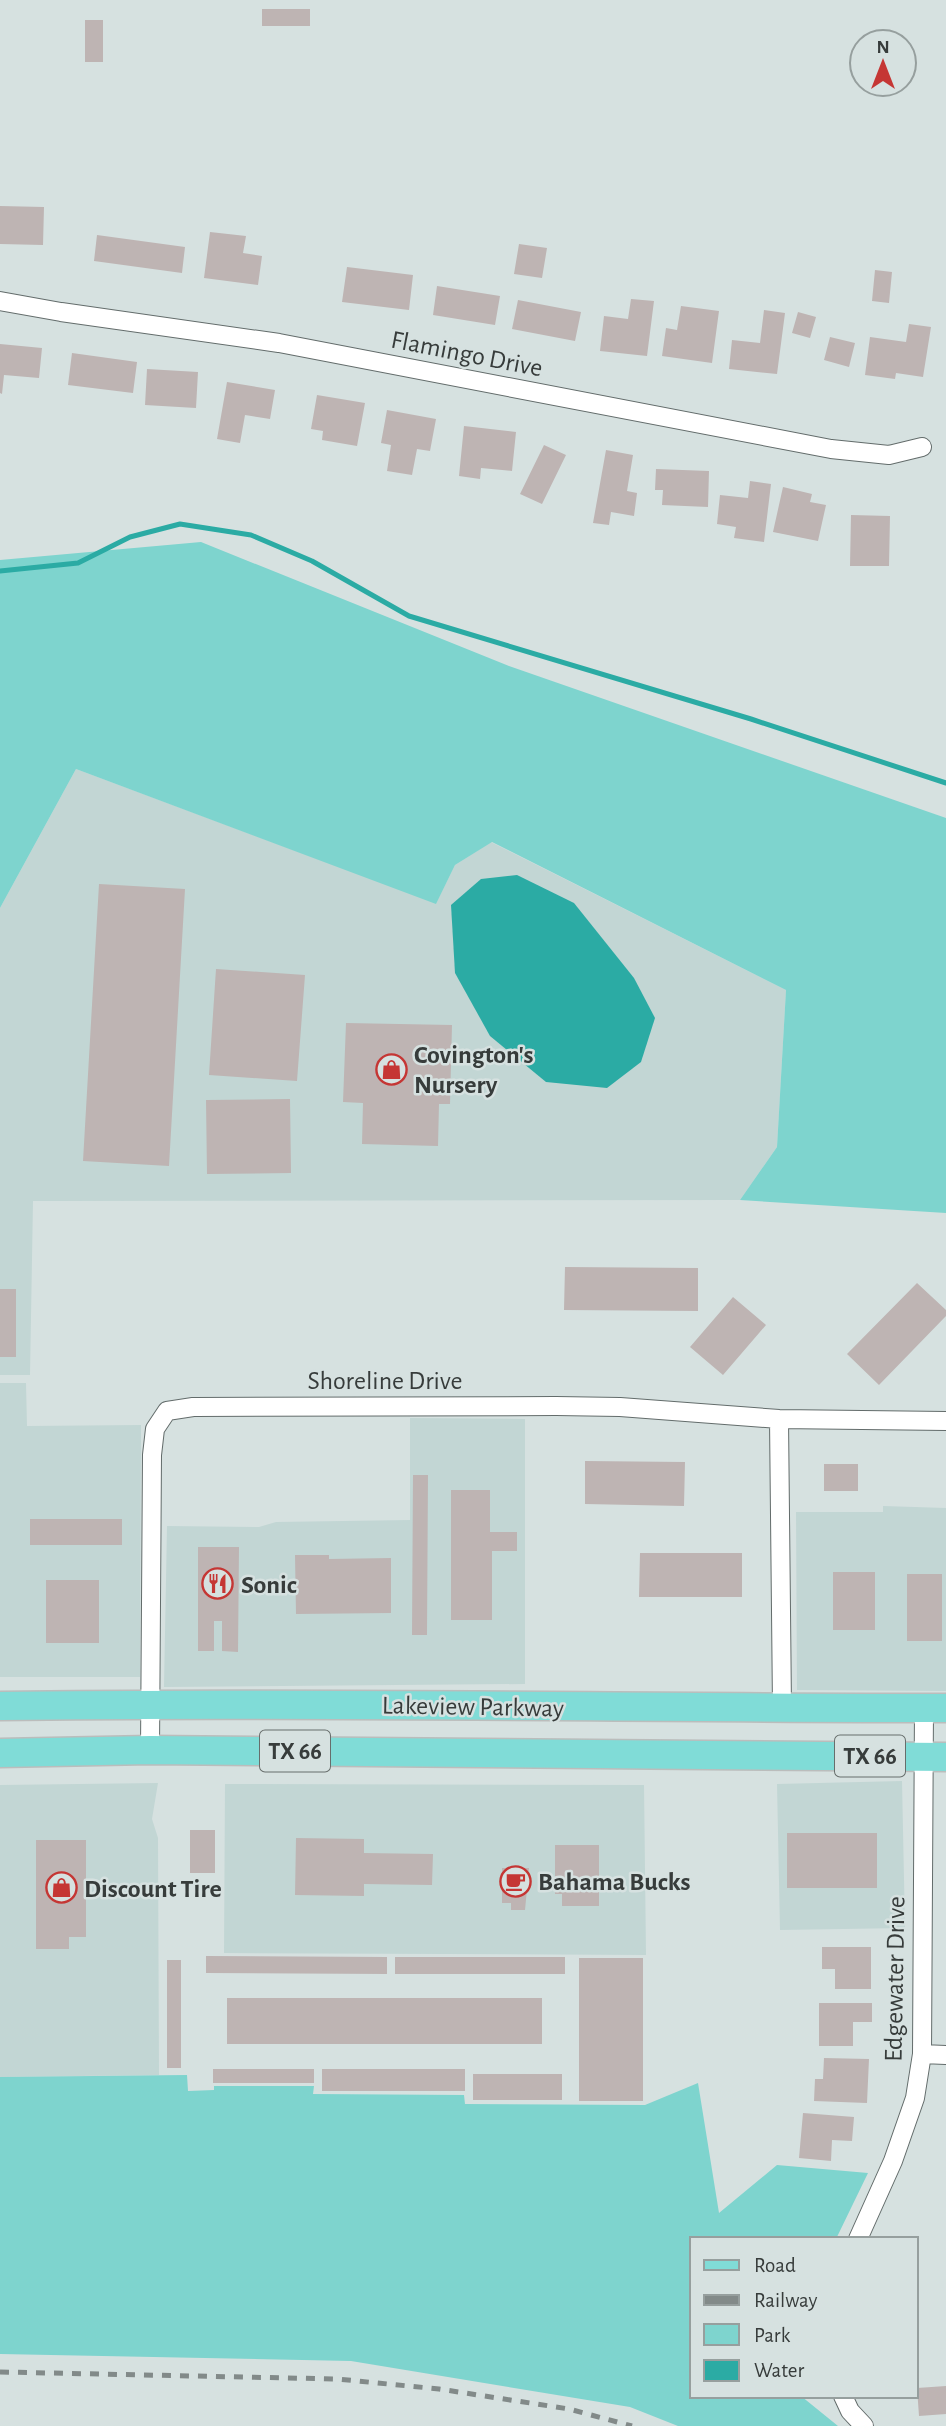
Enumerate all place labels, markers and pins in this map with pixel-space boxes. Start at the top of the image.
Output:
place label: Covington's Nursery [414,1042,534,1098]
shop icon: Covington's Nursery [374,1052,408,1086]
restaurant icon: Sonic [201,1567,235,1601]
place label: Sonic [241,1572,297,1598]
cafe icon: Bahama Bucks [498,1864,532,1898]
place label: Bahama Bucks [538,1869,691,1895]
shop icon: Discount Tire [44,1871,78,1905]
place label: Discount Tire [84,1876,222,1902]

